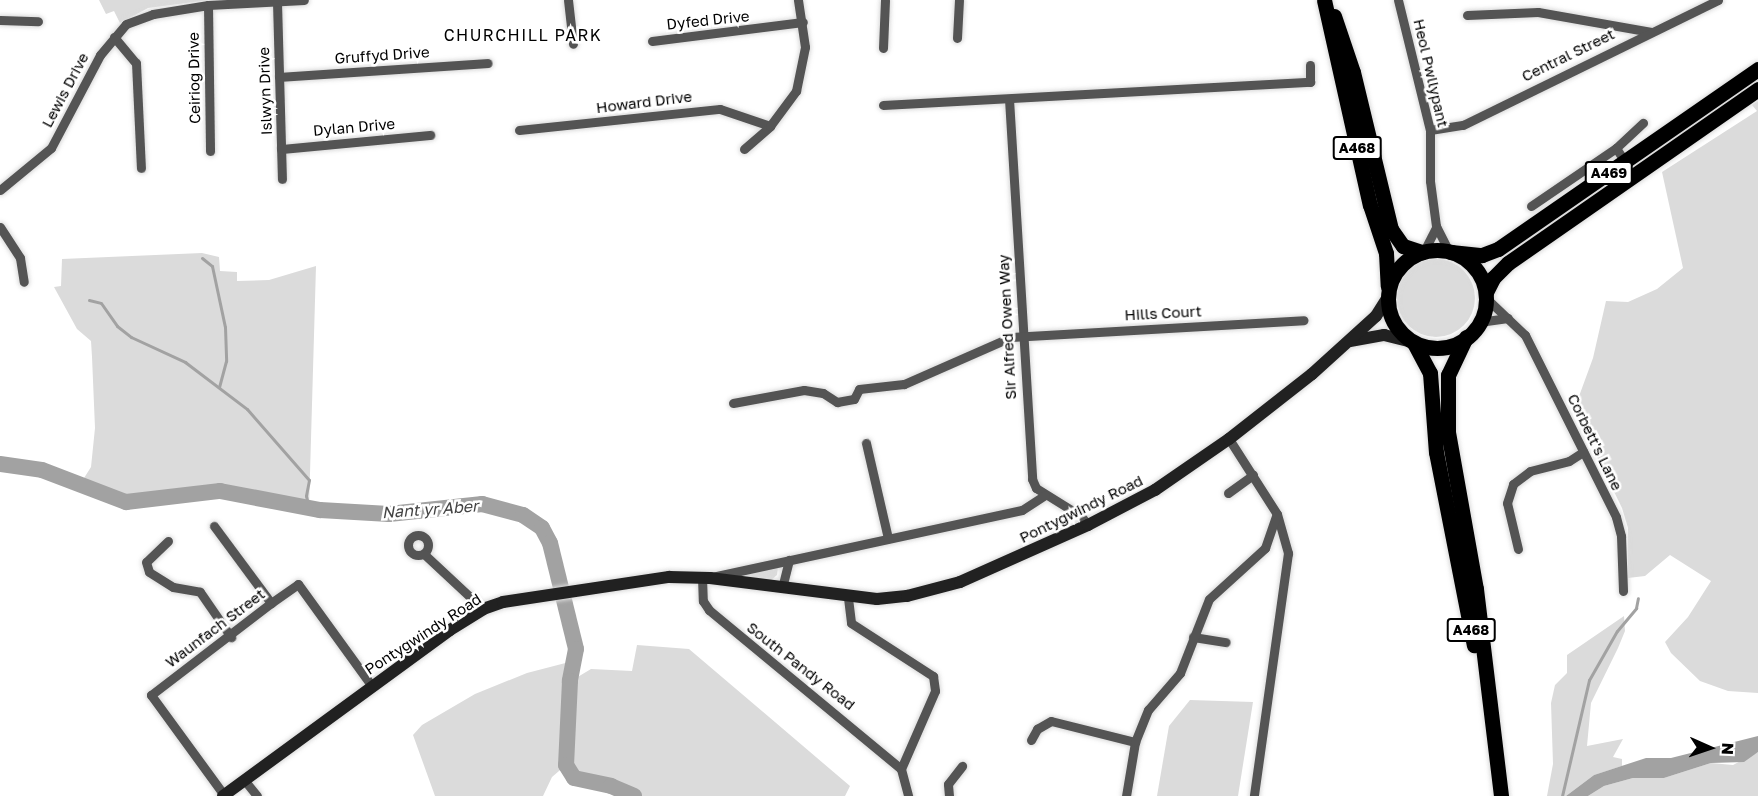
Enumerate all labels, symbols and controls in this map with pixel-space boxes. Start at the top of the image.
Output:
street label: Dyfed Drive [666,7,750,33]
street label: Heol Pwllypant [1410,17,1452,129]
district label: CHURCHILL PARK [444,25,602,45]
street label: Central Street [1519,25,1617,85]
street label: Ceiriog Drive [184,32,204,124]
street label: Gruffyd Drive [334,43,430,67]
street label: Islwyn Drive [254,47,276,135]
street label: Lewis Drive [38,50,92,130]
street label: Howard Drive [595,87,693,117]
street label: Dylan Drive [312,114,396,140]
road number: A468 [1332,137,1382,159]
road number: A469 [1584,162,1634,184]
street label: Sir Alfred Owen Way [994,254,1020,400]
street label: Hills Court [1124,302,1202,324]
street label: Corbett's Lane [1564,391,1626,493]
street label: Pontygwindy Road [1016,471,1146,547]
water label: Nant yr Aber [381,496,479,522]
street label: Waunfach Street [162,585,268,671]
street label: Pontygwindy Road [362,590,484,678]
street label: South Pandy Road [743,618,859,714]
road number: A468 [1446,619,1496,641]
north arrow [1680,718,1740,778]
text: N [1718,742,1738,756]

